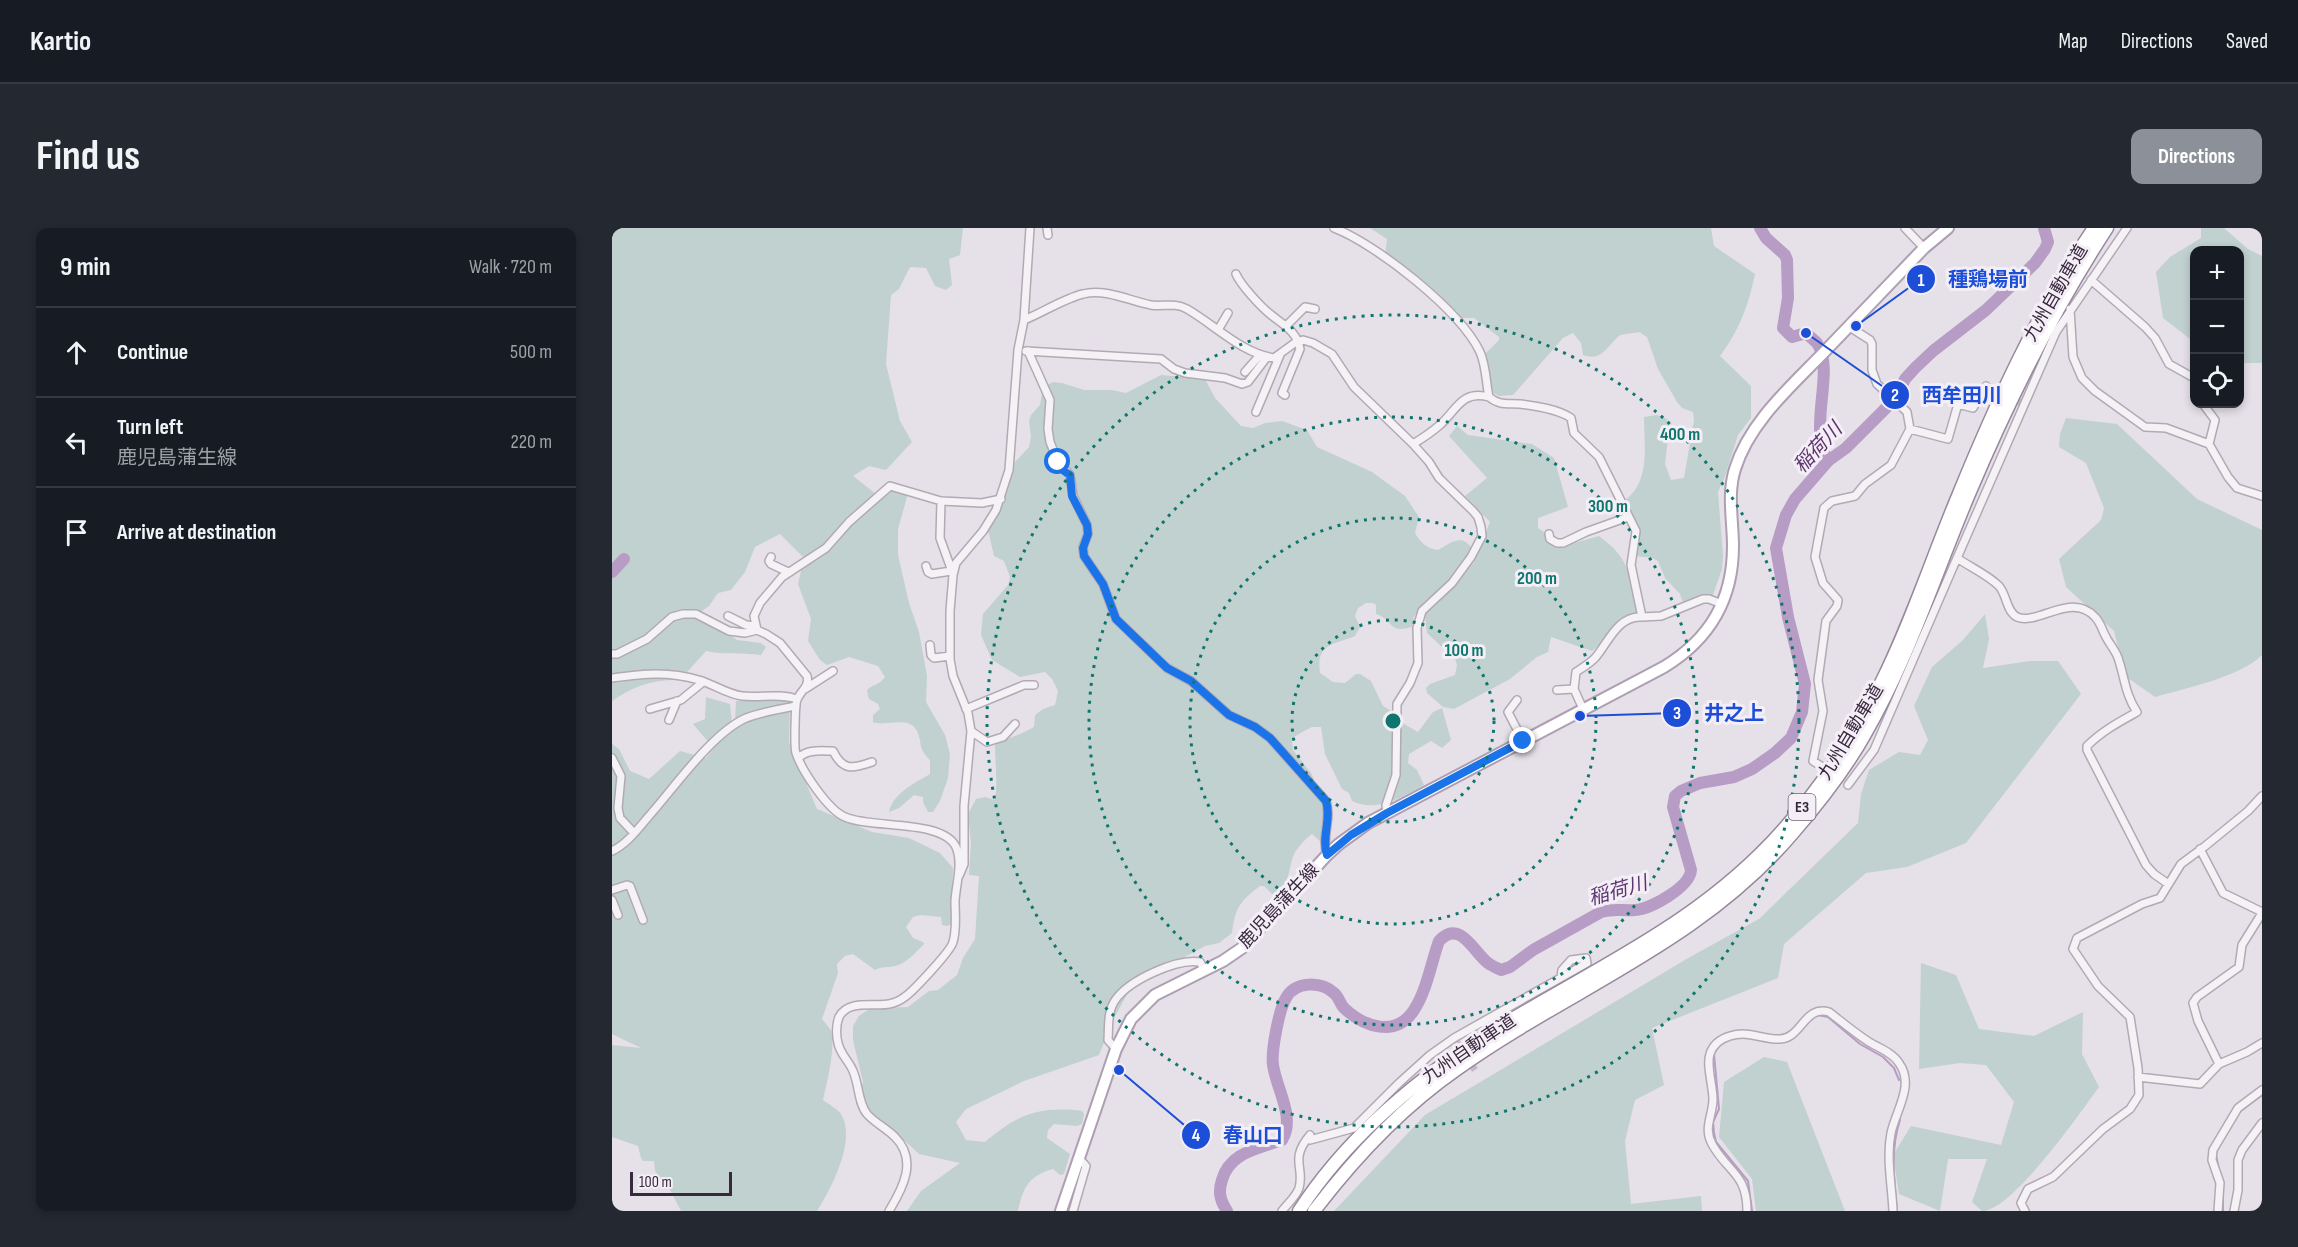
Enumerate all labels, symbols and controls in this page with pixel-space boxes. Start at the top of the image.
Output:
text: Kartio [30,25,91,58]
text: Map [2058,29,2088,54]
text: Directions [2121,29,2193,54]
text: Saved [2226,29,2268,54]
button: Directions [2131,129,2262,184]
text: Find us [36,131,140,182]
street label: 九州自動車道 [2020,241,2092,345]
map controls [2190,246,2244,408]
button: + [2190,246,2244,300]
text: 9 min [60,252,110,283]
text: Walk · 720 m [469,255,552,279]
callout: 種鶏場前 [1906,260,2040,298]
text: 種鶏場前 [1948,268,2028,292]
text: 1 [1917,270,1925,291]
button: − [2190,300,2244,354]
icon: ahead [60,336,93,369]
text: Continue [117,339,188,366]
text: 500 m [510,340,552,364]
button: locate [2190,354,2244,408]
callout: 西牟田川 [1880,376,2014,414]
text: 西牟田川 [1922,384,2002,408]
text: 2 [1891,385,1899,406]
text: Turn left [117,414,183,441]
water label: 稲荷川 [1789,416,1849,478]
text: 400 m [1660,424,1700,445]
icon: left [60,426,93,459]
text: 220 m [511,430,552,454]
text: 鹿児島蒲生線 [117,446,237,470]
route start [1044,448,1070,474]
text: 300 m [1588,496,1628,517]
icon: arrive [60,516,93,549]
text: Arrive at destination [117,519,276,546]
text: 200 m [1517,568,1557,589]
text: 100 m [1445,640,1484,661]
street label: 九州自動車道 [1814,680,1888,784]
callout: 井之上 [1662,694,1776,732]
text: 井之上 [1704,702,1764,726]
text: 3 [1673,703,1681,724]
centre of rings [1383,711,1403,731]
route end [1509,727,1535,753]
road number: E3 [1788,794,1816,820]
street label: 鹿児島蒲生線 [1234,859,1324,953]
water label: 稲荷川 [1586,871,1652,911]
street label: 九州自動車道 [1418,1010,1520,1088]
callout: 春山口 [1181,1116,1295,1154]
text: 春山口 [1223,1124,1283,1148]
text: 4 [1192,1125,1201,1146]
scale bar [630,1169,732,1196]
text: 100 m [639,1173,672,1192]

